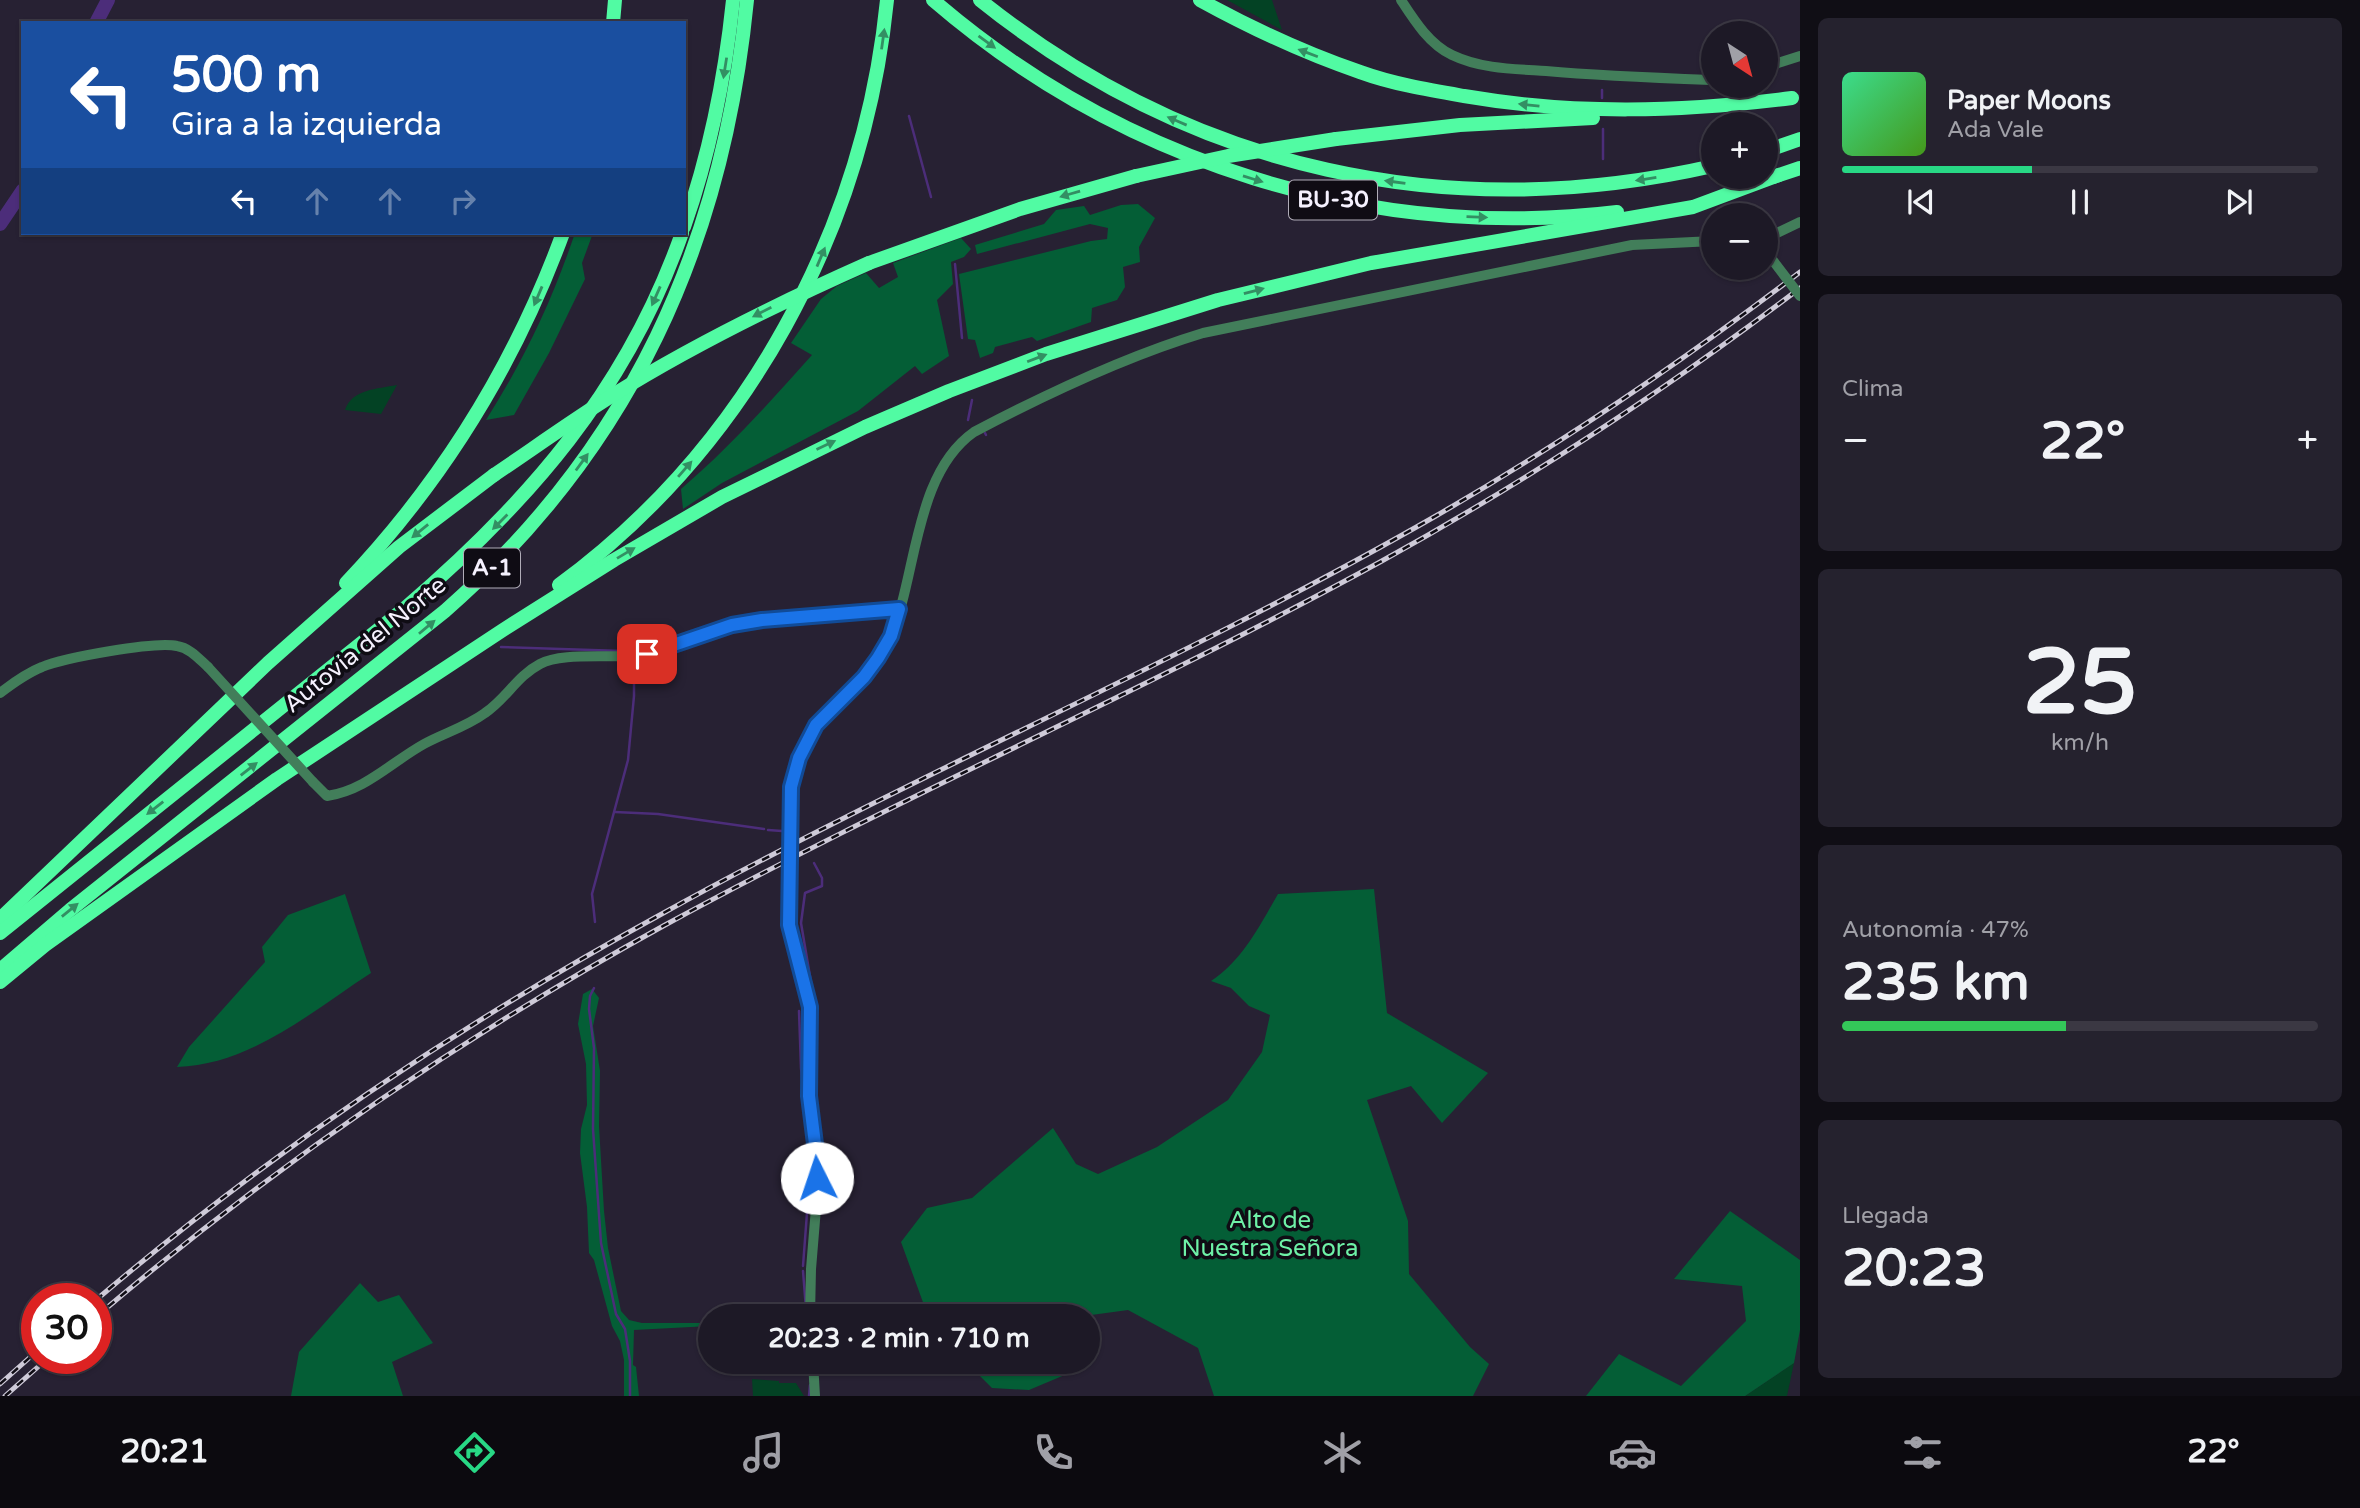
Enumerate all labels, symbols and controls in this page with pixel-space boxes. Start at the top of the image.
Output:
north arrow [1701,21,1778,98]
map controls [1701,21,1778,280]
one-way arrow [877,28,888,50]
one-way arrow [978,35,996,49]
text: 500 m [171,46,321,105]
one-way arrow [1298,47,1319,58]
icon: left [56,49,147,140]
one-way arrow [719,57,730,79]
text: Paper Moons [1947,85,2111,116]
one-way arrow [1518,100,1540,111]
text: Gira a la izquierda [171,106,442,144]
button: + [1701,112,1778,189]
one-way arrow [1167,115,1187,127]
text: Ada Vale [1947,116,2044,144]
one-way arrow [1635,174,1657,185]
one-way arrow [1243,175,1264,185]
one-way arrow [1384,177,1406,188]
road number: BU-30 [1289,181,1377,220]
icon: left [225,182,263,220]
icon: ahead [298,182,336,220]
icon: ahead [371,182,409,220]
icon: right [444,182,482,220]
icon: previous [1902,183,1940,221]
icon: pause [2061,183,2099,221]
icon: next [2220,183,2258,221]
one-way arrow [1059,189,1080,199]
button: − [1701,203,1778,280]
one-way arrow [1466,212,1488,223]
one-way arrow [815,247,826,268]
one-way arrow [650,285,661,306]
one-way arrow [1243,285,1265,296]
one-way arrow [532,286,543,307]
one-way arrow [752,307,772,318]
one-way arrow [1026,352,1047,363]
text: Clima [1842,375,1903,403]
text: 22° [2040,410,2125,473]
text: − [1842,418,1869,464]
text: + [2297,418,2318,464]
one-way arrow [816,439,837,450]
one-way arrow [575,453,589,471]
one-way arrow [677,460,692,477]
one-way arrow [492,513,508,530]
one-way arrow [411,523,429,537]
one-way arrow [617,547,636,559]
road number: A-1 [464,548,520,588]
street label: Autovía del Norte [278,571,452,719]
one-way arrow [418,620,435,635]
pin [617,624,677,684]
text: 25 [2023,628,2137,738]
icon: arrive [628,635,666,673]
text: km/h [2051,729,2109,757]
one-way arrow [239,761,257,776]
one-way arrow [146,800,164,815]
one-way arrow [62,903,79,918]
text: Autonomía · 47% [1842,916,2029,944]
text: 235 km [1842,951,2030,1014]
position arrow [780,1141,854,1215]
text: Llegada [1842,1202,1929,1230]
park label: Alto de Nuestra Señora [1182,1206,1358,1263]
text: 20:23 [1842,1237,1986,1300]
speed limit sign: 30 [21,1283,112,1374]
text: 20:23 · 2 min · 710 m [768,1323,1030,1354]
icon: directions [450,1428,499,1477]
icon: music [739,1428,788,1477]
icon: phone [1029,1428,1078,1477]
icon: climate [1318,1428,1367,1477]
icon: car [1608,1428,1657,1477]
icon: filters [1898,1428,1947,1477]
text: 20:21 [120,1433,209,1471]
text: 22° [2187,1433,2240,1471]

